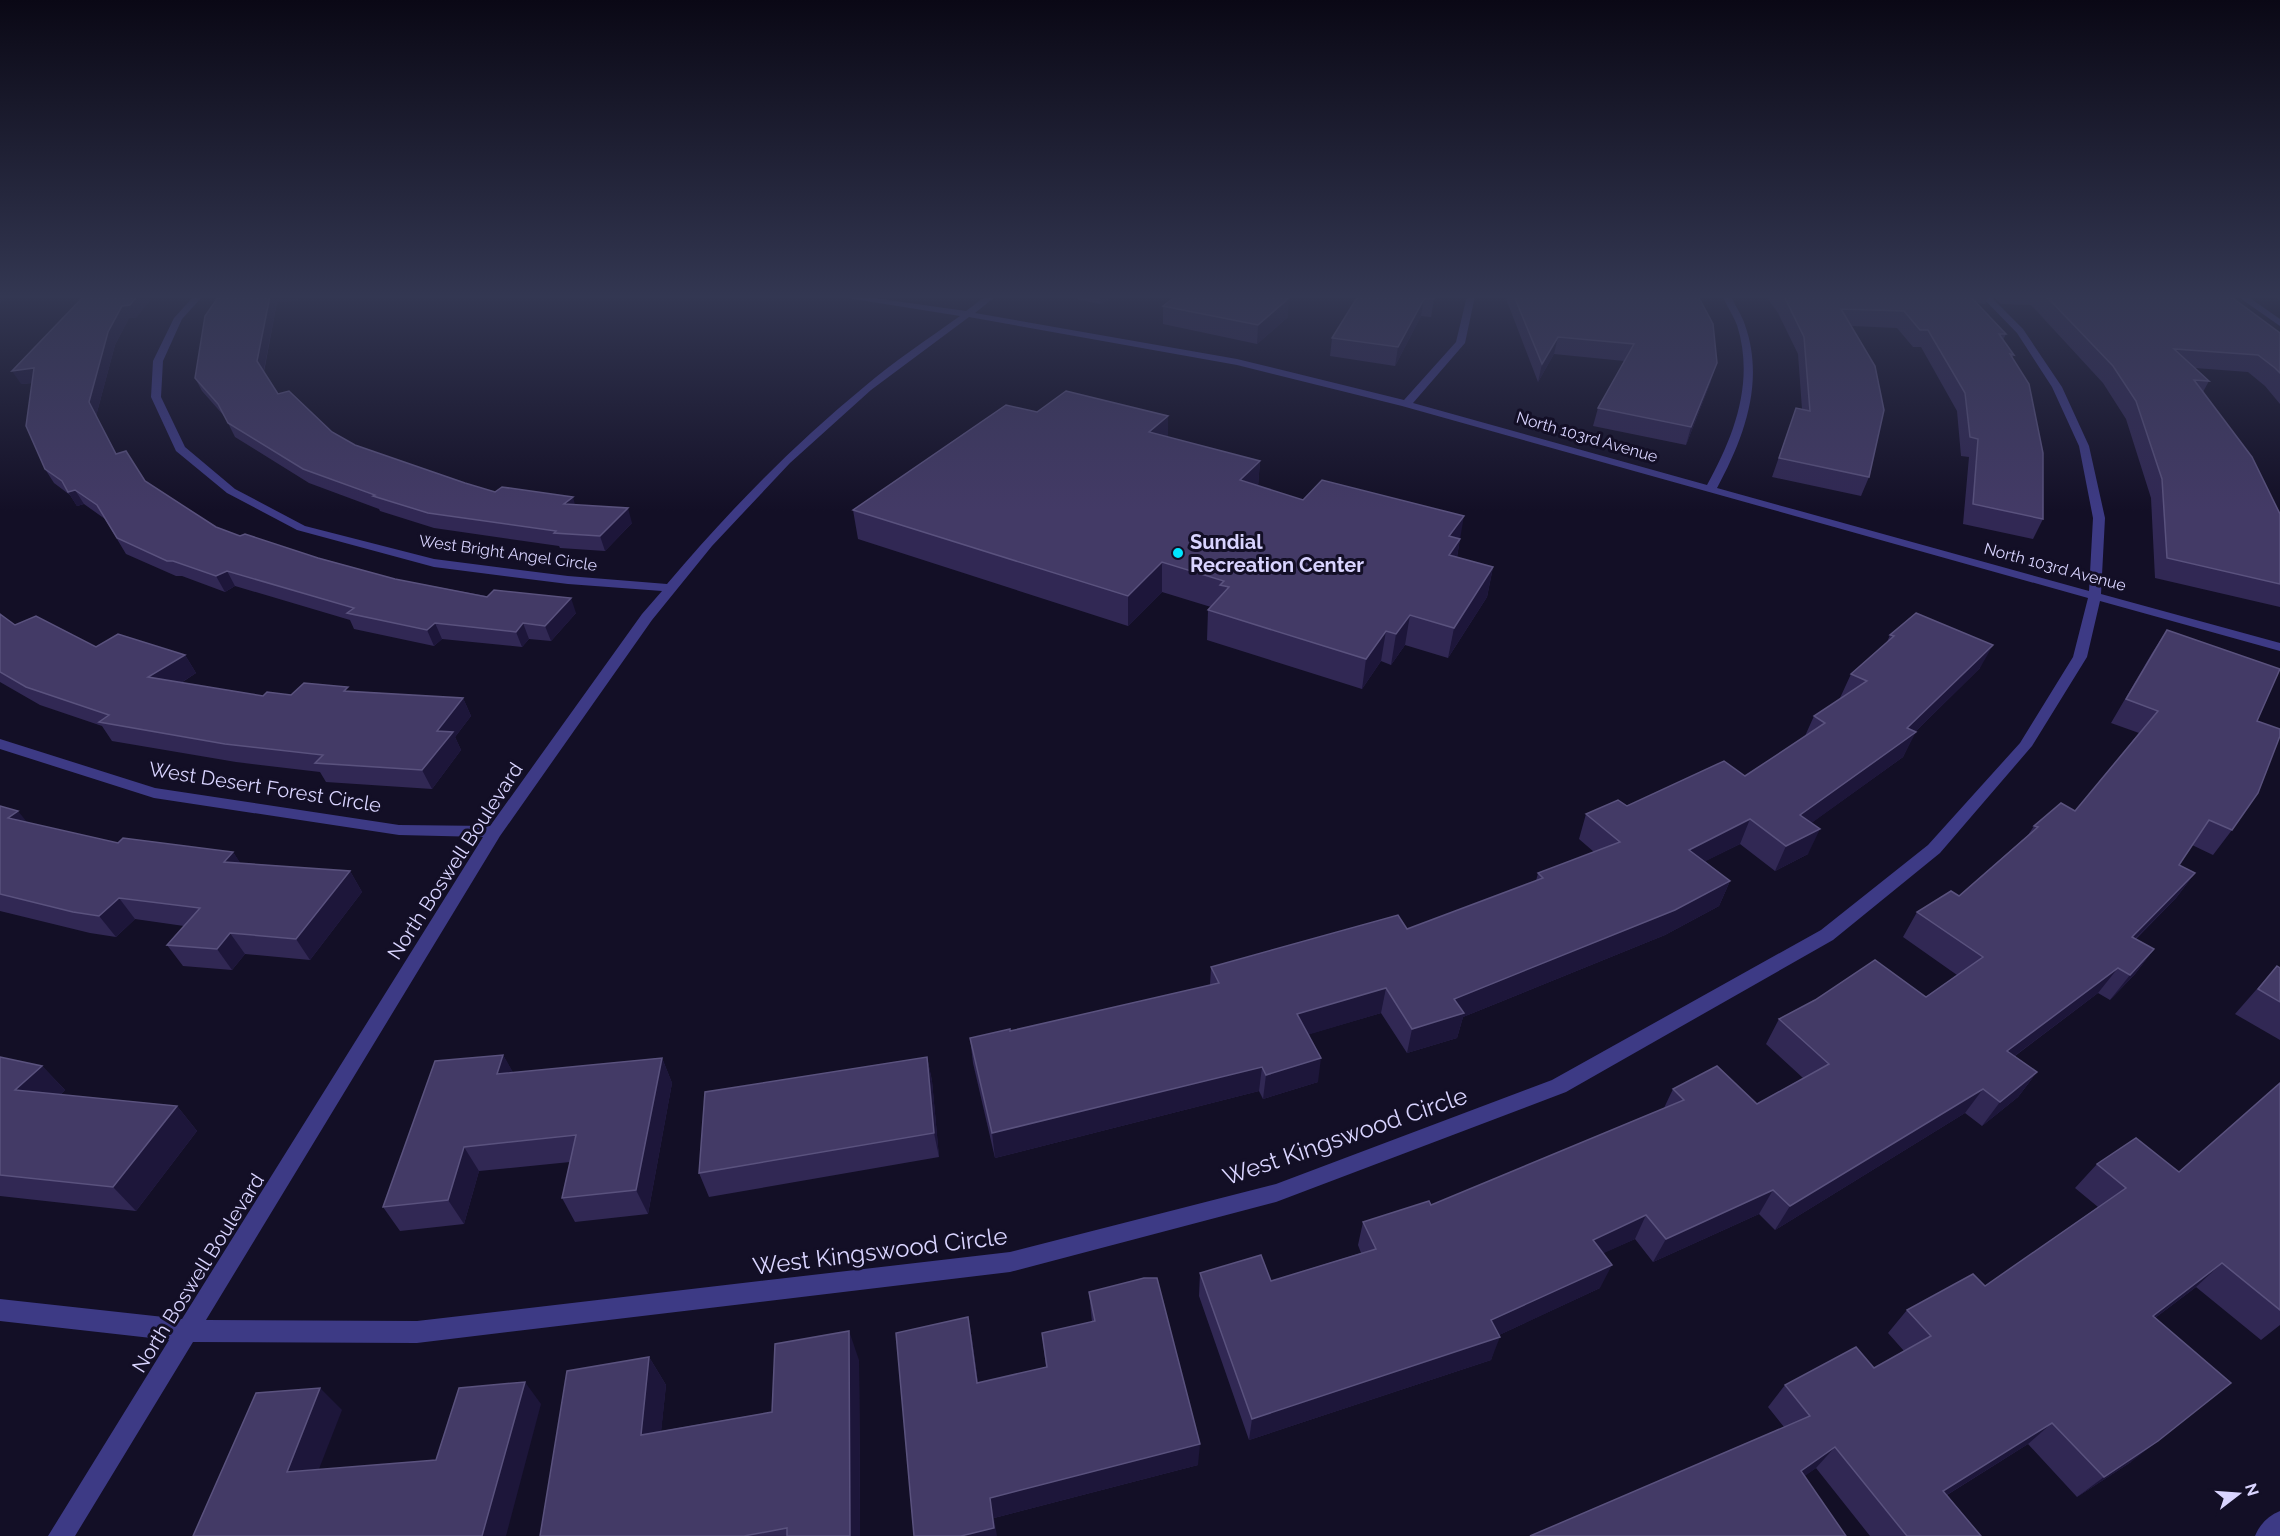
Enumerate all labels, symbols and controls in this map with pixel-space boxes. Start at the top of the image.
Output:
street label: North 103rd Avenue [1514,408,1660,466]
place label: Sundial Recreation Center [1190,530,1364,577]
street label: West Bright Angel Circle [418,531,598,575]
street label: North 103rd Avenue [1982,539,2128,595]
marker: Sundial Recreation Center [1171,546,1185,560]
street label: West Desert Forest Circle [147,757,383,817]
street label: North Boswell Boulevard [382,758,528,964]
street label: West Kingswood Circle [1219,1081,1471,1191]
street label: North Boswell Boulevard [127,1169,269,1377]
street label: West Kingswood Circle [751,1221,1009,1281]
north arrow [2208,1464,2268,1524]
text: N [2241,1481,2263,1498]

